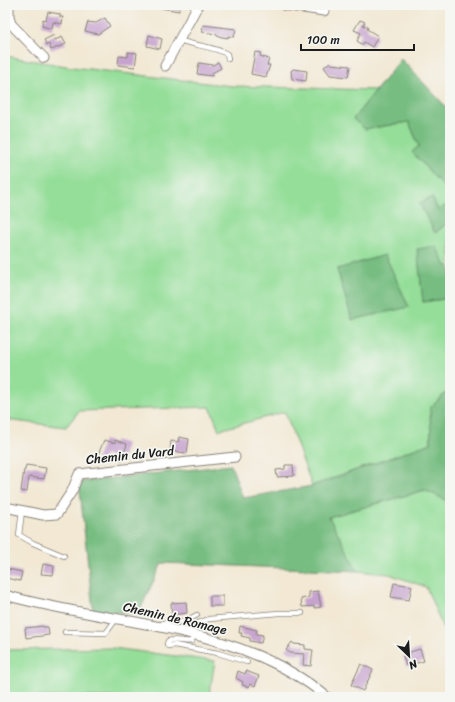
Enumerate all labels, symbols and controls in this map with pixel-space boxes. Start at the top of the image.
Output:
scale bar [301,26,414,52]
text: 100 m [307,29,340,51]
street label: Chemin du Vard [85,439,176,471]
street label: Chemin de Romage [121,595,229,641]
north arrow [389,636,429,676]
text: N [405,654,421,675]

